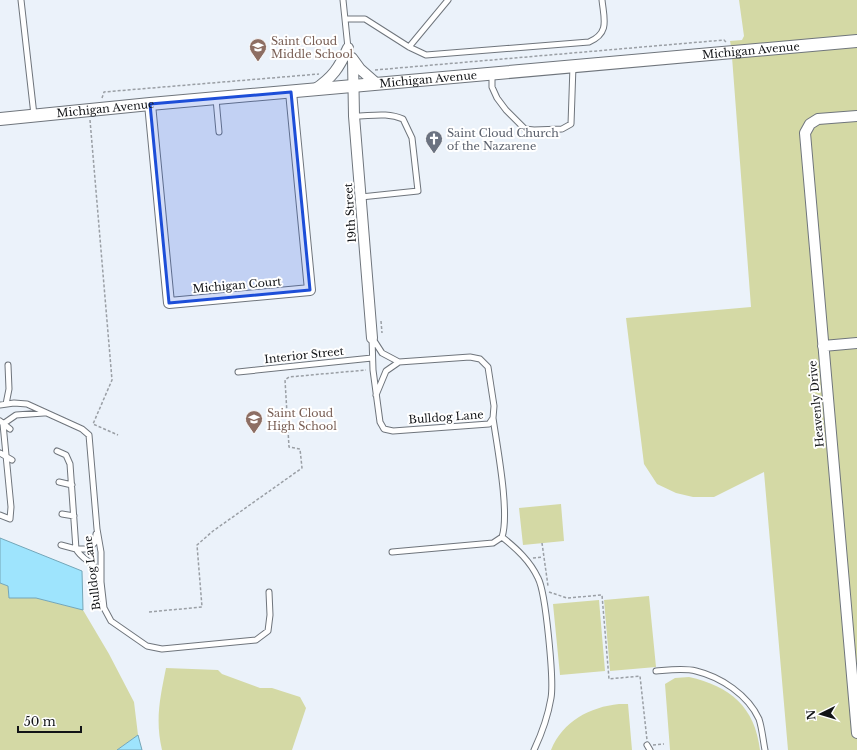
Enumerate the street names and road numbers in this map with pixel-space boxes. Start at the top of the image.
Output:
street label: Michigan Avenue [701,39,800,62]
street label: Michigan Avenue [379,68,478,91]
street label: Michigan Avenue [56,97,155,120]
street label: 19th Street [341,182,359,243]
street label: Michigan Court [192,274,283,296]
street label: Interior Street [263,344,345,366]
street label: Heavenly Drive [805,360,827,448]
street label: Bulldog Lane [408,407,484,427]
street label: Bulldog Lane [80,535,104,611]

